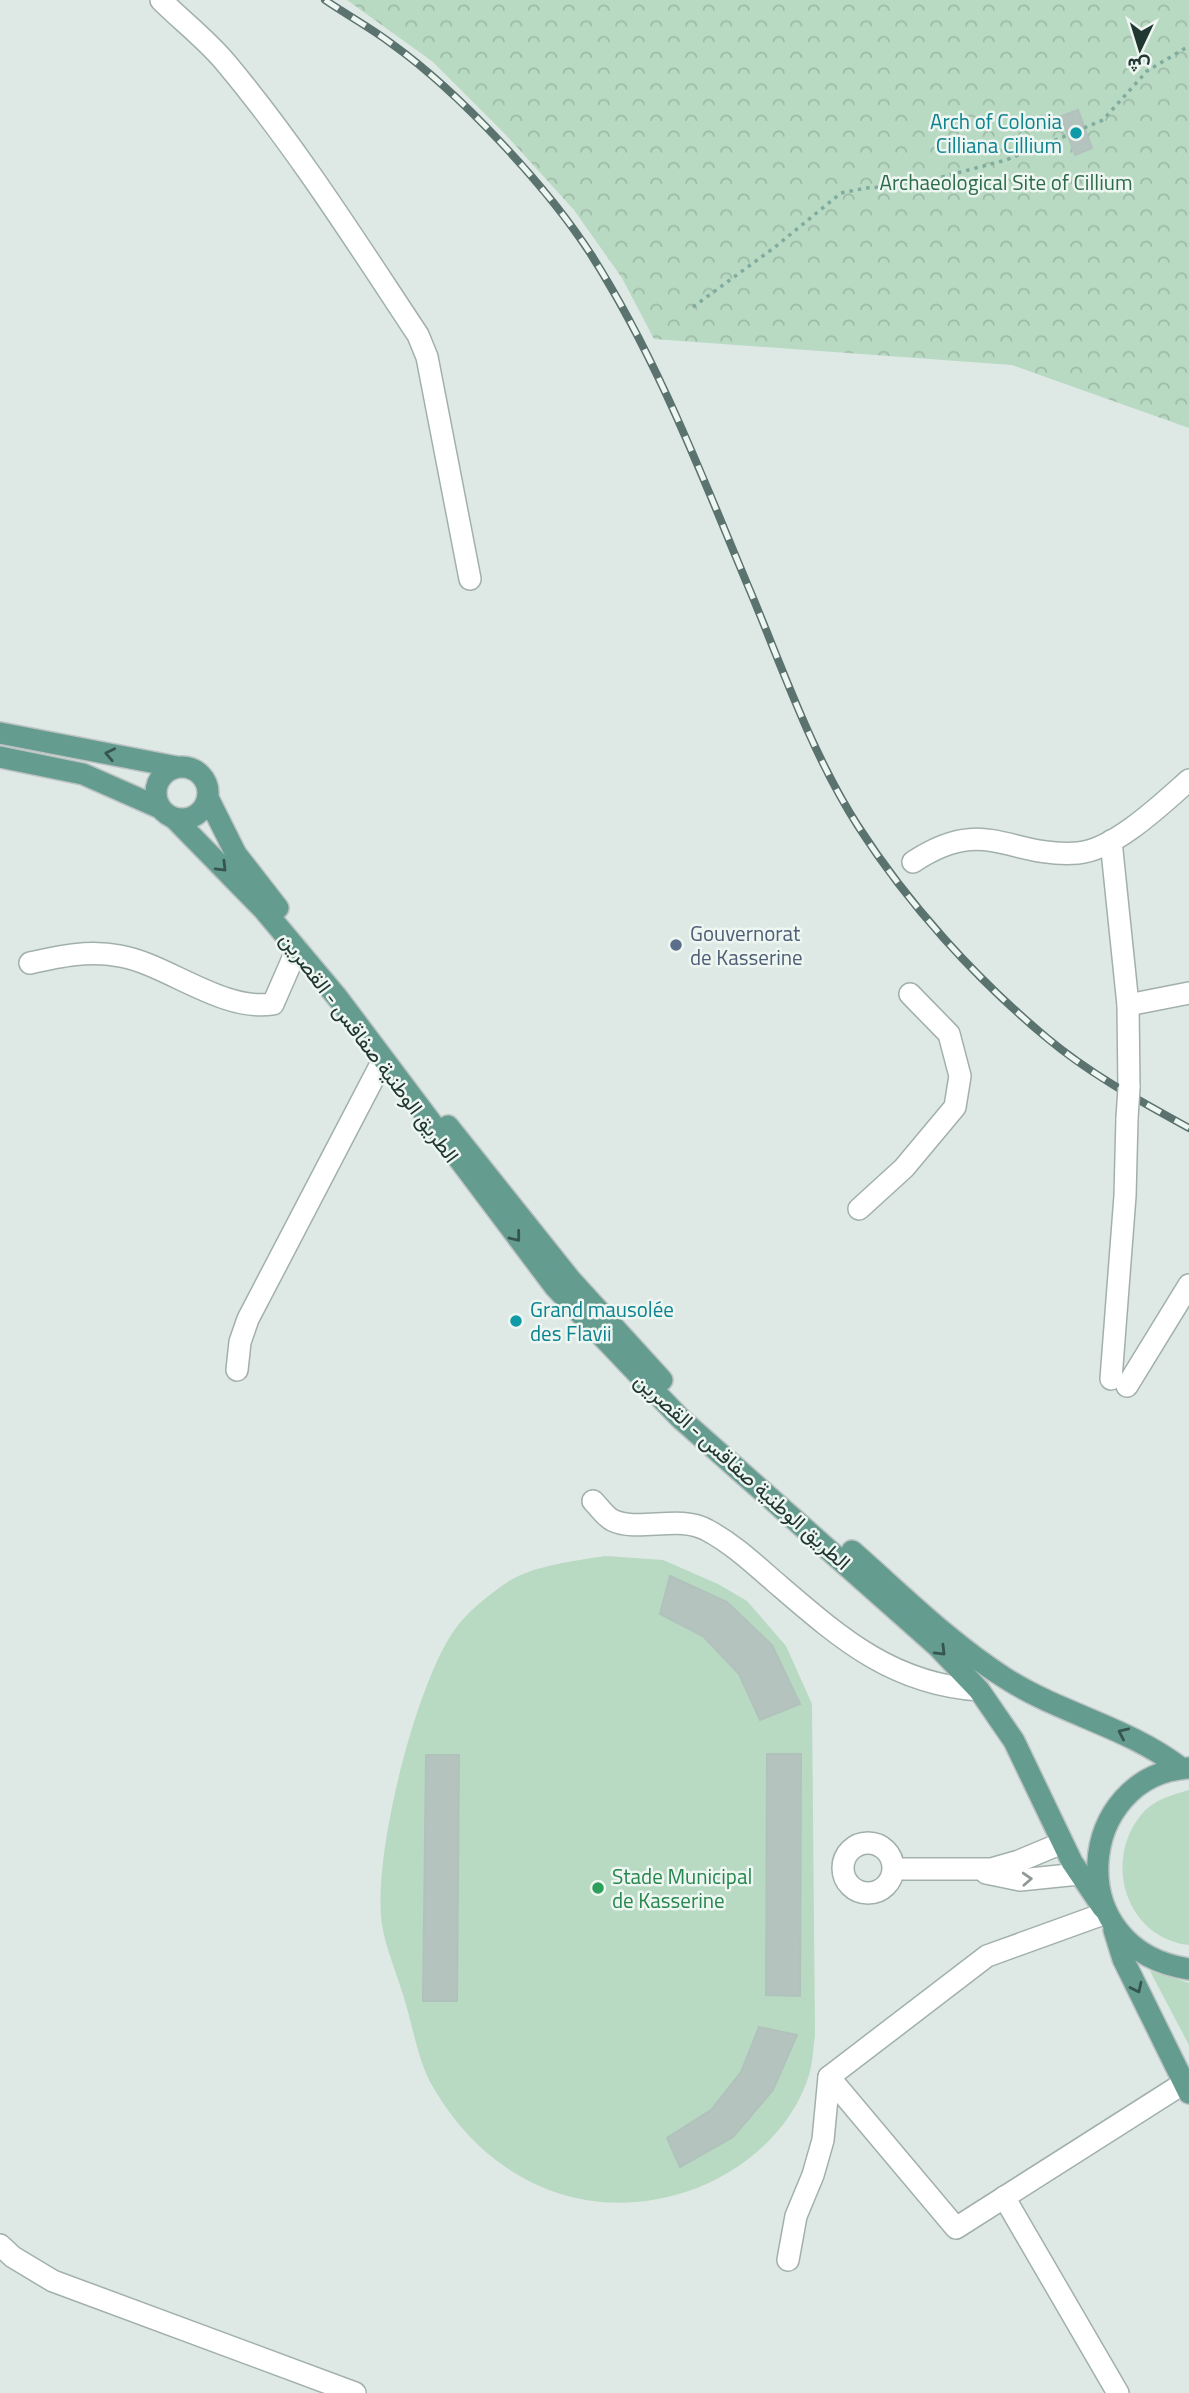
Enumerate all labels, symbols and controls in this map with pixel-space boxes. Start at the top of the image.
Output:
north arrow [1105,14,1175,84]
text: ش [1126,51,1151,82]
place label: Arch of Colonia Cilliana Cillium [930,105,1062,161]
marker: Arch of Colonia Cilliana Cillium [1068,125,1084,141]
park label: Archaeological Site of Cillium [880,166,1132,198]
one-way arrow [104,747,116,762]
one-way arrow [214,859,226,871]
place label: Gouvernorat de Kasserine [690,917,803,973]
street label: الطريق الوطنية صفاقس - القصرين [272,925,468,1169]
marker: Gouvernorat de Kasserine [668,937,684,953]
one-way arrow [507,1229,520,1241]
place label: Grand mausolée des Flavii [530,1293,674,1349]
marker: Grand mausolée des Flavii [508,1313,524,1329]
street label: الطريق الوطنية صفاقس - القصرين [627,1365,859,1577]
one-way arrow [933,1643,945,1655]
one-way arrow [1118,1728,1130,1742]
place label: Stade Municipal de Kasserine [612,1860,752,1916]
one-way arrow [1022,1871,1033,1886]
marker: Stade Municipal de Kasserine [590,1880,606,1896]
one-way arrow [1129,1981,1143,1993]

